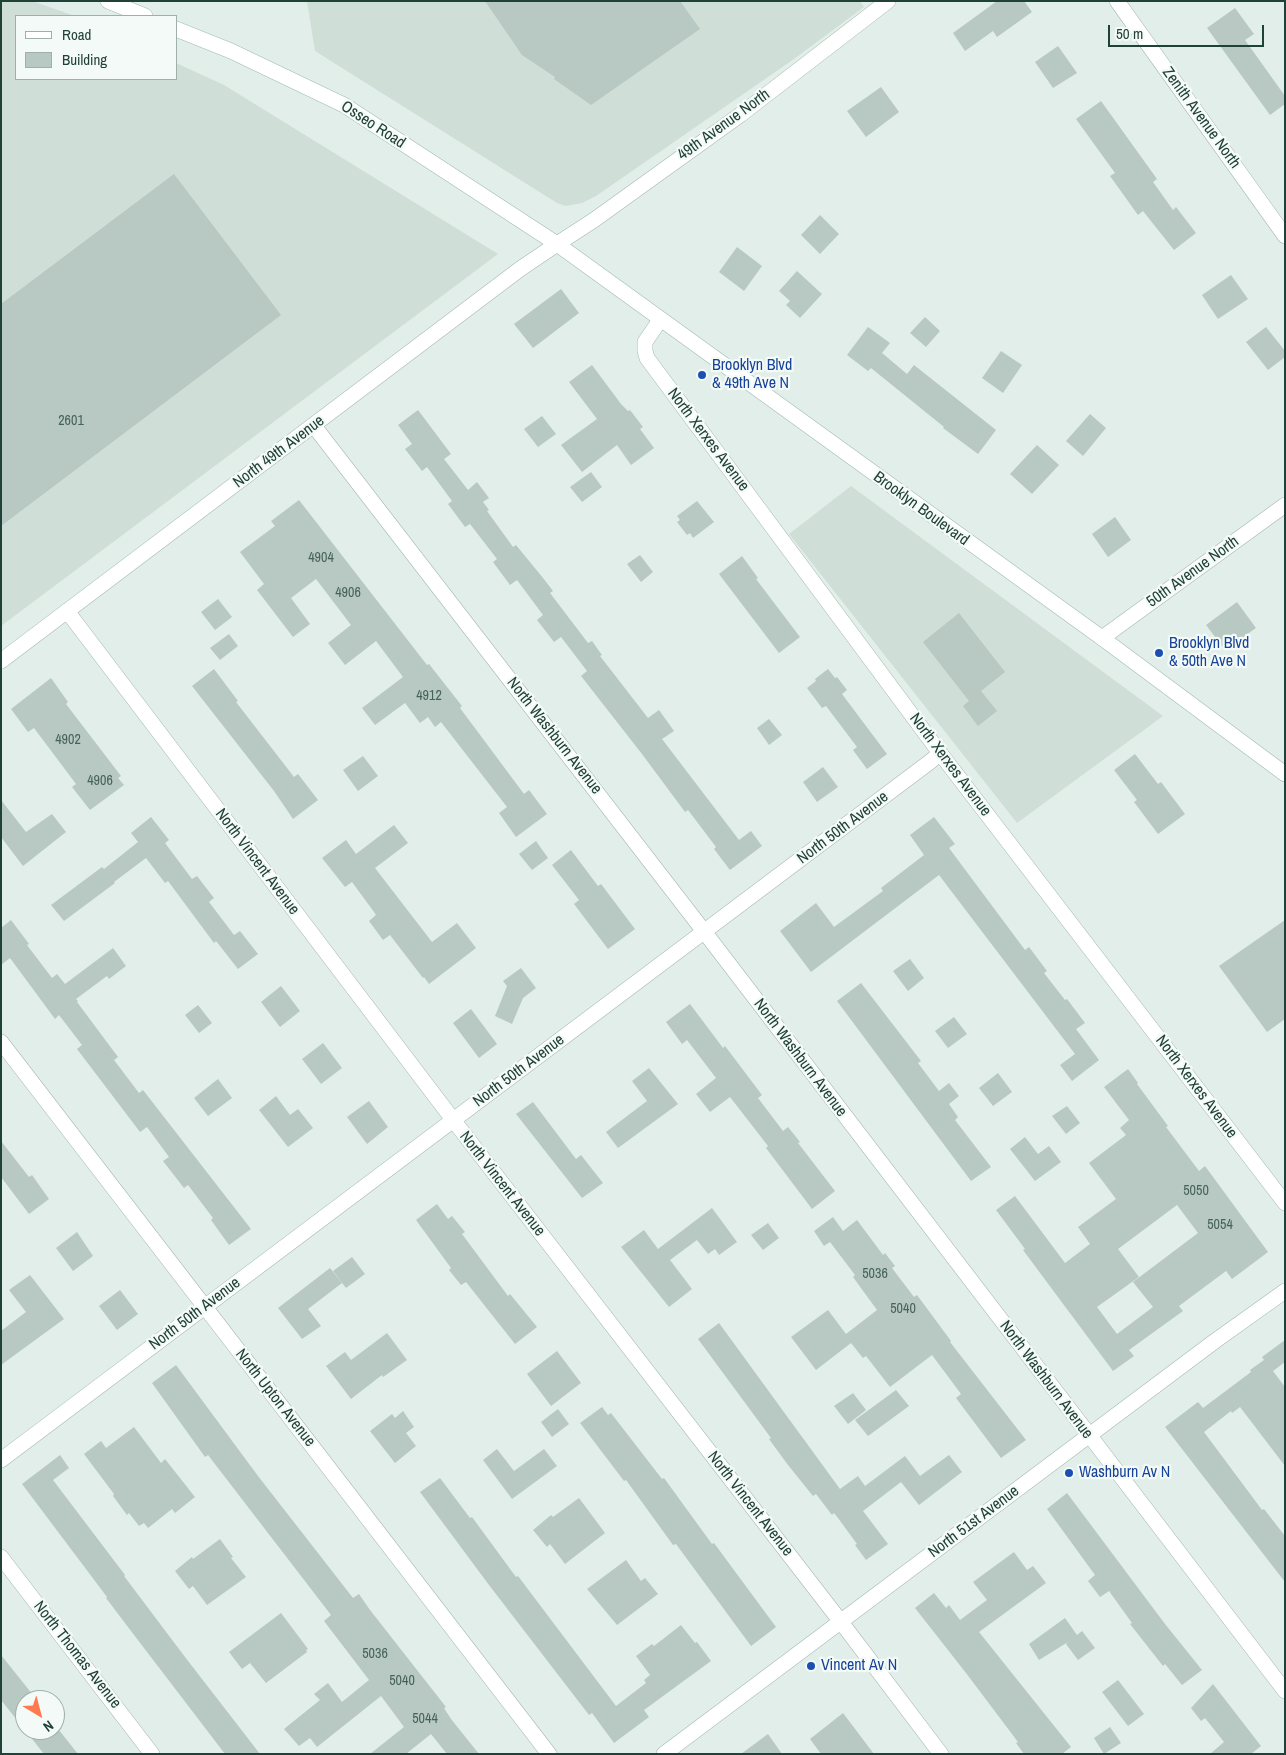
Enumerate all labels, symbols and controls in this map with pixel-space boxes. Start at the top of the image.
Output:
legend [15,15,178,80]
scale bar [1111,15,1267,47]
text: 50 m [1116,23,1143,44]
text: Road [62,24,91,45]
text: Building [62,49,107,70]
street label: Zenith Avenue North [1158,63,1244,173]
street label: 49th Avenue North [674,85,774,165]
street label: Osseo Road [337,97,409,153]
place label: Brooklyn Blvd & 49th Ave N [712,356,792,394]
marker: Brooklyn Blvd & 49th Ave N [696,369,708,381]
street label: North Xerxes Avenue [663,385,753,495]
street label: North 49th Avenue [230,411,328,493]
house number: 2601 [58,413,84,429]
street label: Brooklyn Boulevard [869,468,973,550]
street label: 50th Avenue North [1143,532,1243,612]
house number: 4904 [308,550,334,566]
house number: 4906 [335,585,361,601]
place label: Brooklyn Blvd & 50th Ave N [1169,634,1249,672]
marker: Brooklyn Blvd & 50th Ave N [1153,647,1165,659]
street label: North Washburn Avenue [502,674,606,798]
house number: 4912 [416,688,442,704]
street label: North Xerxes Avenue [905,710,995,820]
house number: 4902 [55,732,81,748]
house number: 4906 [87,773,113,789]
street label: North 50th Avenue [794,787,892,869]
street label: North Vincent Avenue [211,805,303,919]
street label: North Washburn Avenue [749,995,851,1121]
street label: North 50th Avenue [470,1030,568,1112]
street label: North Xerxes Avenue [1151,1032,1241,1142]
street label: North Vincent Avenue [455,1128,549,1240]
house number: 5050 [1183,1183,1209,1199]
house number: 5054 [1207,1217,1233,1233]
house number: 5036 [862,1266,888,1282]
street label: North 50th Avenue [146,1273,244,1355]
house number: 5040 [890,1301,916,1317]
street label: North Washburn Avenue [995,1317,1097,1443]
street label: North Upton Avenue [231,1345,319,1451]
street label: North Vincent Avenue [703,1448,797,1560]
place label: Washburn Av N [1079,1463,1170,1483]
marker: Washburn Av N [1063,1467,1075,1479]
street label: North 51st Avenue [925,1482,1023,1562]
street label: North Thomas Avenue [29,1597,125,1713]
house number: 5036 [362,1646,388,1662]
place label: Vincent Av N [821,1656,897,1676]
marker: Vincent Av N [805,1660,817,1672]
house number: 5040 [389,1673,415,1689]
north arrow [15,1690,65,1740]
house number: 5044 [412,1711,438,1727]
text: N [40,1716,57,1736]

